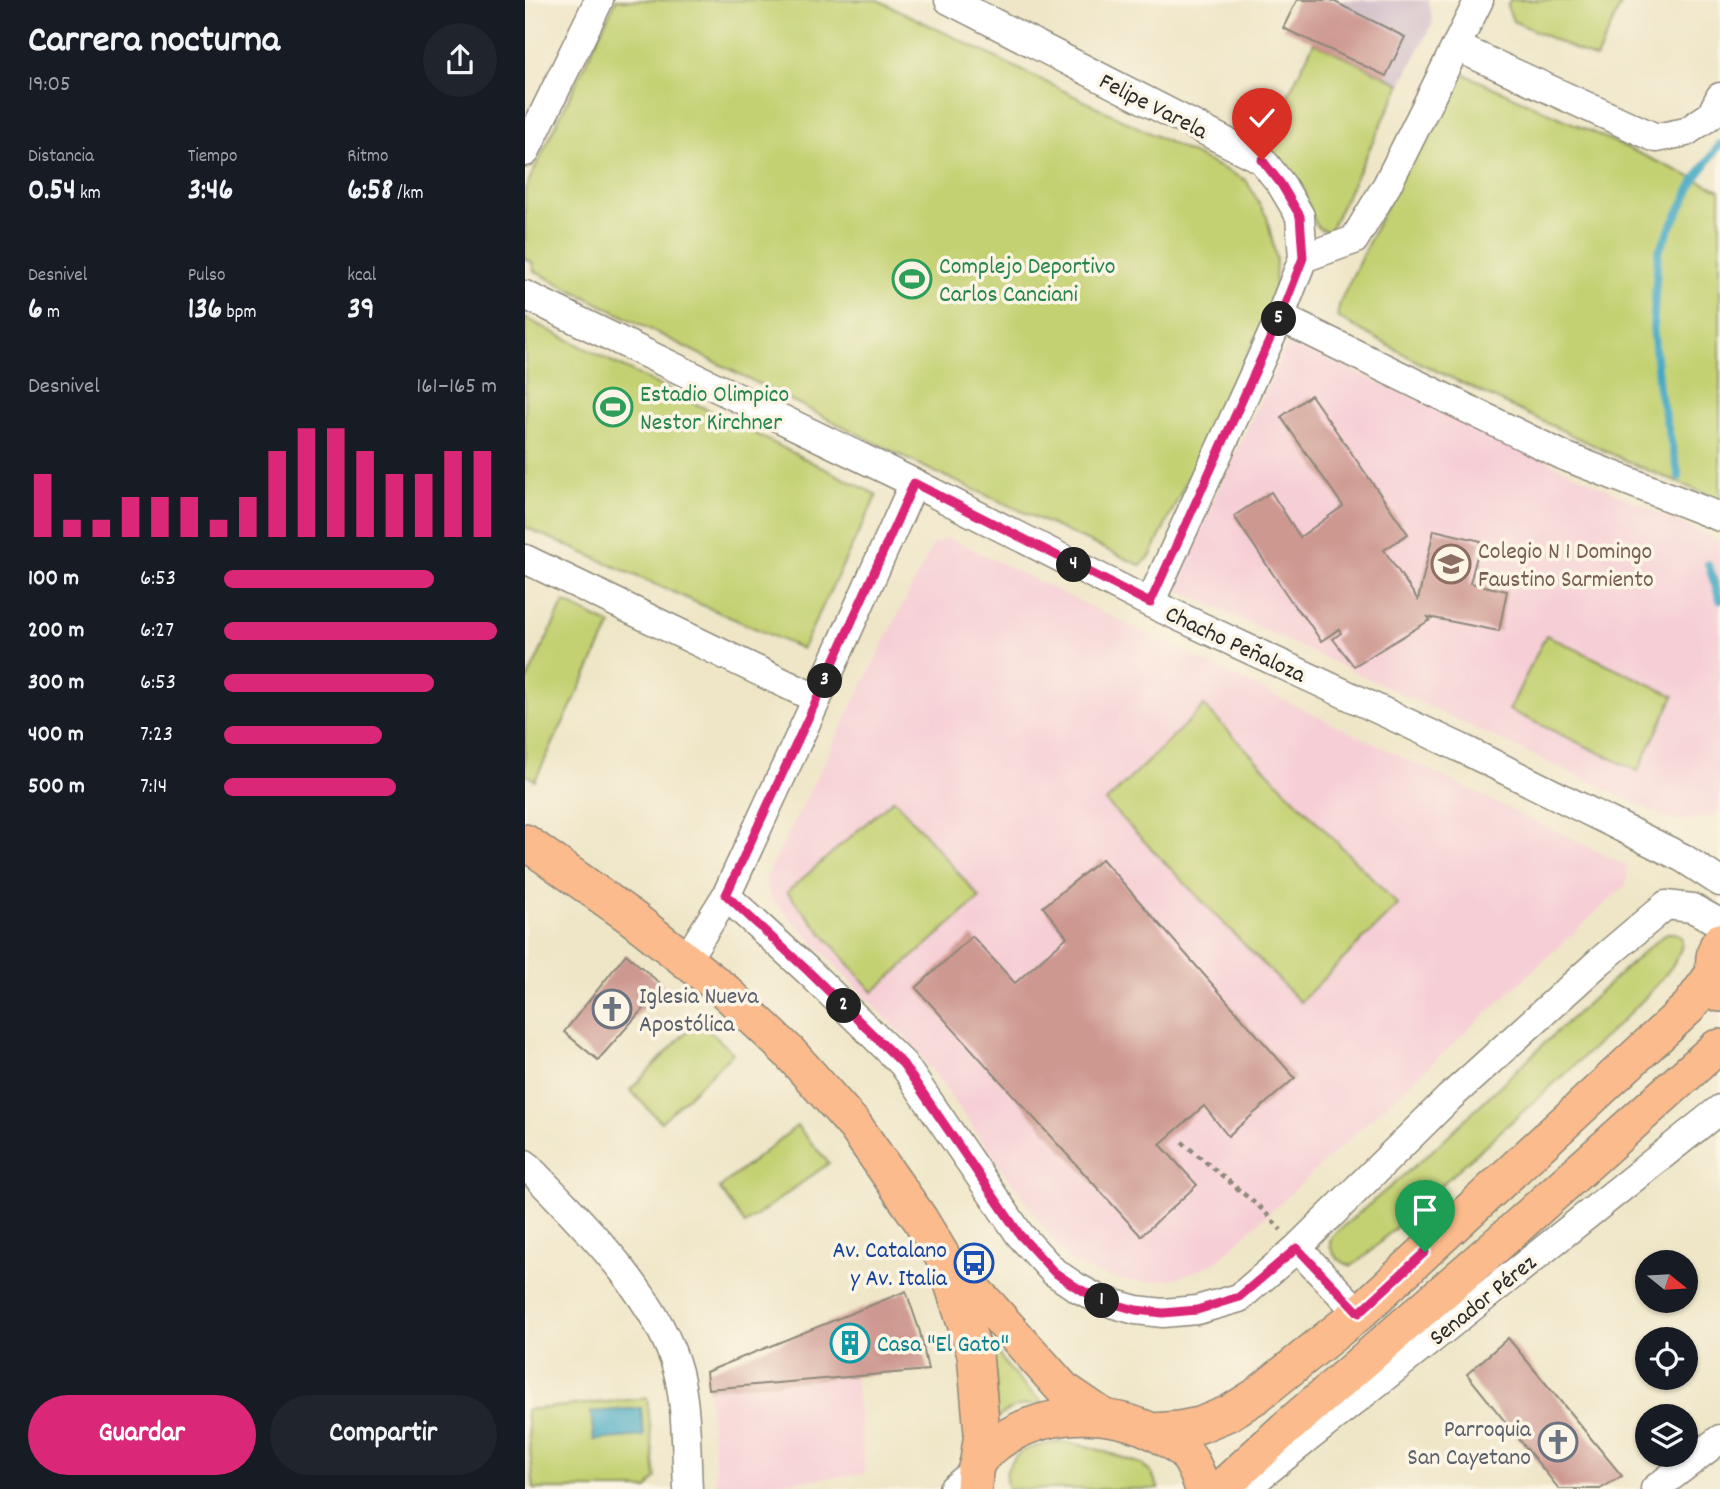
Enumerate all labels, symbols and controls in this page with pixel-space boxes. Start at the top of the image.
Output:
text: Carrera nocturna [28,15,280,70]
button: share [423,23,497,97]
street label: Felipe Varela [1092,66,1213,150]
text: 19:05 [28,69,71,102]
pin [1232,88,1292,160]
icon: check [1243,99,1281,137]
text: Distancia [28,144,94,171]
text: Tiempo [188,144,237,171]
text: Ritmo [347,144,389,171]
text: 0.54 [28,171,76,214]
text: 3:46 [188,171,233,214]
text: 6:58 [347,171,393,214]
text: km [76,181,101,208]
text: /km [393,181,424,208]
place label: Complejo Deportivo Carlos Canciani [939,251,1115,313]
sports icon: Complejo Deportivo Carlos Canciani [891,258,933,300]
text: Desnivel [28,263,87,290]
text: Pulso [188,263,225,290]
text: kcal [347,263,376,290]
text: 6 [28,290,43,333]
text: 136 [188,290,222,333]
text: 39 [347,290,374,333]
text: m [43,300,60,327]
text: bpm [222,300,257,327]
pin: 5 [1261,302,1297,336]
text: 5 [1274,305,1283,332]
text: Desnivel [28,371,100,404]
text: 161–165 m [416,371,497,404]
place label: Estadio Olimpico Nestor Kirchner [640,379,789,441]
sports icon: Estadio Olimpico Nestor Kirchner [592,386,634,428]
place label: Colegio N 1 Domingo Faustino Sarmiento [1478,536,1654,598]
school or university icon: Colegio N 1 Domingo Faustino Sarmiento [1430,543,1472,585]
pin: 4 [1057,548,1091,582]
text: 4 [1070,551,1077,578]
text: 100 m [28,563,79,596]
text: 6:53 [140,563,176,596]
street label: Chacho Peñaloza [1159,598,1311,693]
text: 200 m [28,615,84,648]
text: 6:27 [140,615,174,648]
pin: 3 [807,664,843,698]
text: 300 m [28,667,84,700]
text: 6:53 [140,667,176,700]
text: 3 [820,667,829,694]
text: 400 m [28,719,84,752]
text: 7:23 [140,719,173,752]
text: 500 m [28,771,85,804]
text: 7:14 [140,771,167,804]
place label: Iglesia Nueva Apostólica [639,981,759,1043]
church icon: Iglesia Nueva Apostólica [591,988,633,1030]
pin: 2 [827,988,861,1024]
text: 2 [839,992,848,1019]
pin [1395,1180,1455,1252]
icon: arrive [1406,1191,1444,1229]
place label: Av. Catalano y Av. Italia [832,1235,948,1297]
bus stop icon: Av. Catalano y Av. Italia [953,1242,995,1284]
street label: Senador Pérez [1423,1247,1545,1355]
north arrow [1635,1250,1697,1312]
map controls [1635,1250,1698,1467]
pin: 1 [1085,1284,1119,1318]
text: 1 [1099,1287,1104,1314]
building icon: Casa "El Gato" [829,1322,871,1364]
button: locate [1635,1327,1698,1390]
place label: Casa "El Gato" [877,1329,1009,1363]
button: Guardar [28,1395,256,1475]
button: Compartir [270,1395,497,1475]
button: layers [1635,1404,1698,1467]
place label: Parroquia San Cayetano [1407,1414,1532,1476]
church icon: Parroquia San Cayetano [1537,1421,1579,1463]

